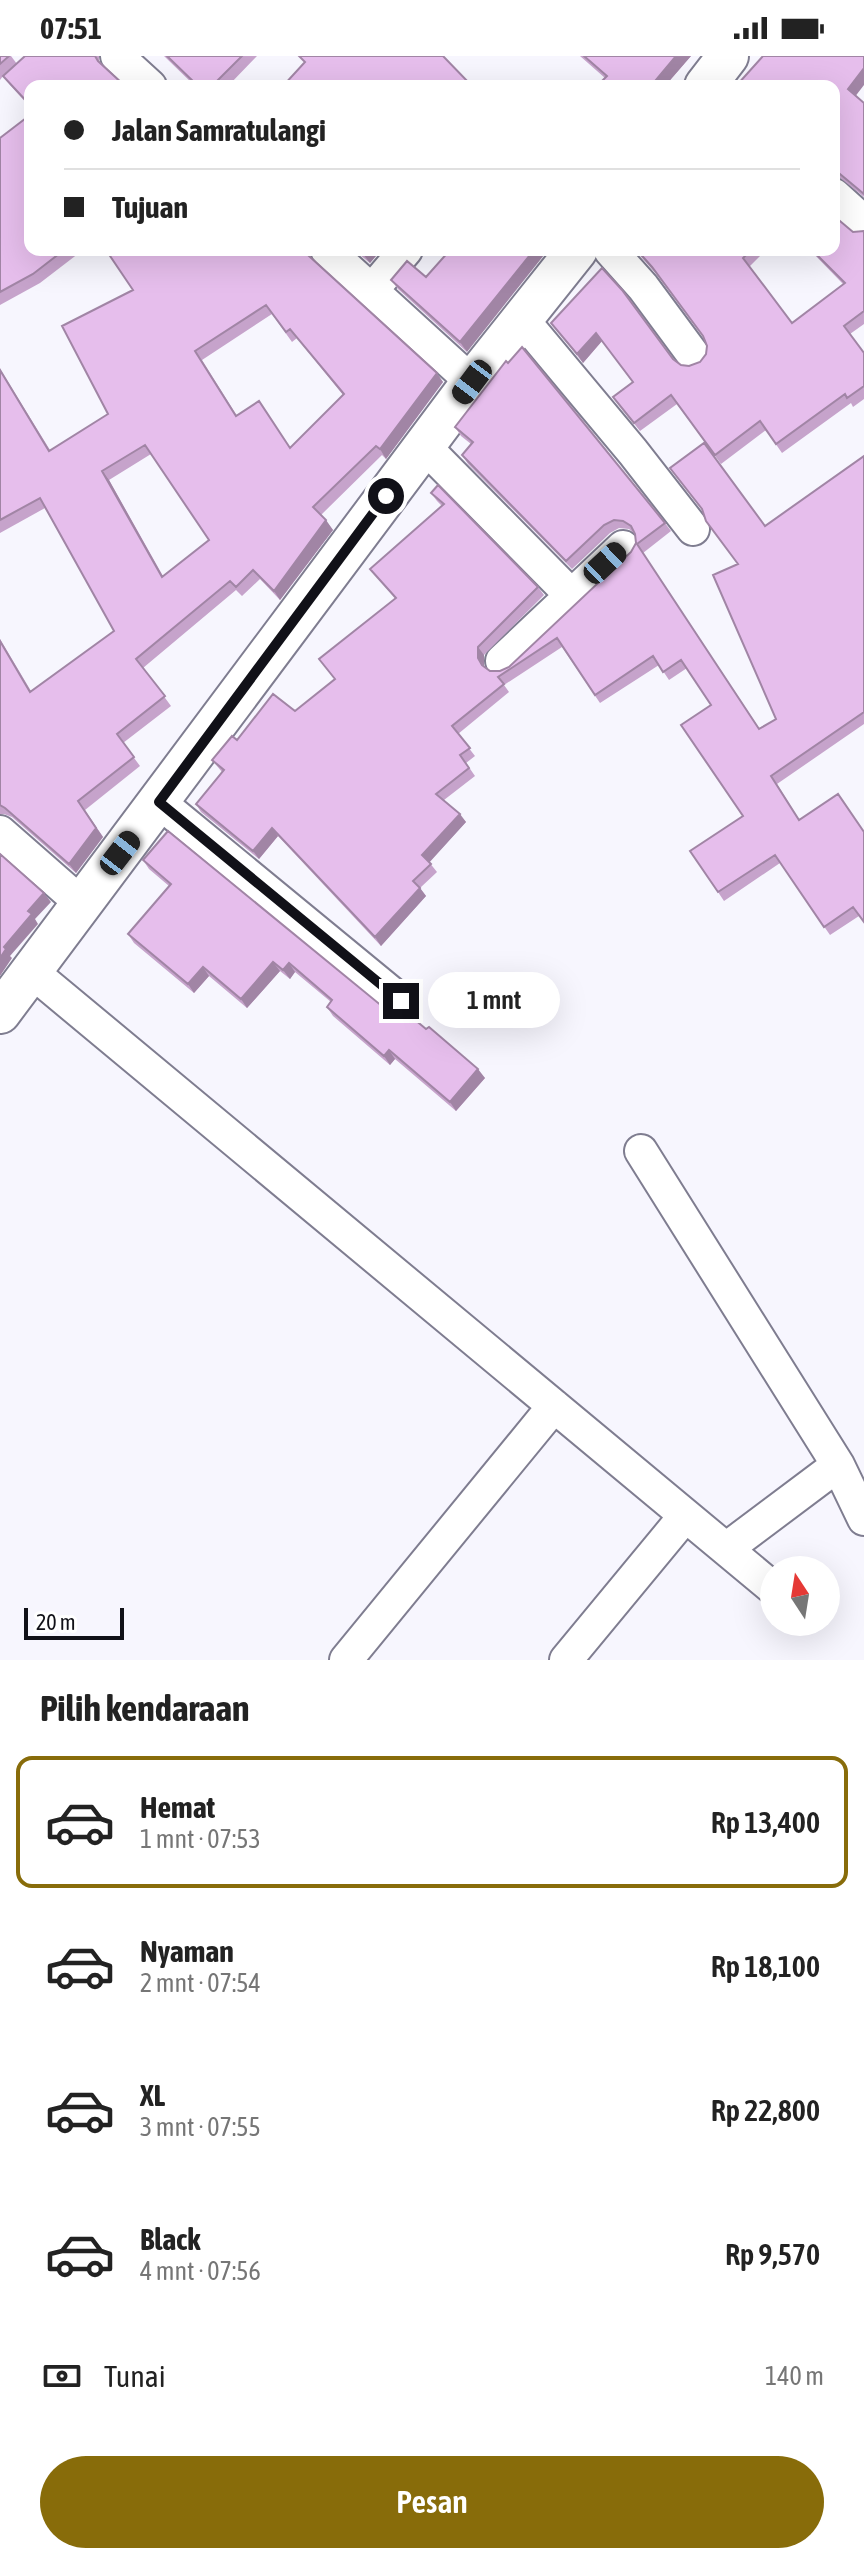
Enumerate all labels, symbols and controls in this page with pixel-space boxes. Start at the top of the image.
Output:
text: 07:51 [40,11,102,45]
text: Jalan Samratulangi [112,113,326,147]
text: Tujuan [112,190,188,224]
car [448,356,496,408]
route start [368,478,404,514]
car [579,538,631,588]
car [96,827,144,879]
callout: 1 mnt [429,973,561,1029]
route end [383,983,419,1019]
text: 1 mnt [467,985,521,1015]
north arrow [760,1556,840,1636]
map controls [760,1556,840,1636]
scale bar [24,1604,124,1640]
text: 20 m [36,1609,76,1635]
text: Pilih kendaraan [40,1687,249,1729]
icon: car [44,1786,116,1858]
text: Hemat [140,1790,215,1824]
text: Rp 13,400 [711,1805,820,1839]
text: 1 mnt · 07:53 [140,1824,261,1854]
icon: car [44,1930,116,2002]
text: Nyaman [140,1934,234,1968]
text: Rp 18,100 [711,1949,820,1983]
text: 2 mnt · 07:54 [140,1968,261,1998]
icon: car [44,2074,116,2146]
text: XL [140,2078,165,2112]
text: Rp 22,800 [711,2093,820,2127]
text: 3 mnt · 07:55 [140,2112,261,2142]
icon: car [44,2218,116,2290]
text: Black [140,2222,200,2256]
text: Rp 9,570 [725,2237,820,2271]
text: 4 mnt · 07:56 [140,2256,261,2286]
icon: cash [40,2354,84,2398]
text: Tunai [104,2359,166,2393]
text: 140 m [765,2361,824,2391]
button: Pesan [40,2456,824,2548]

